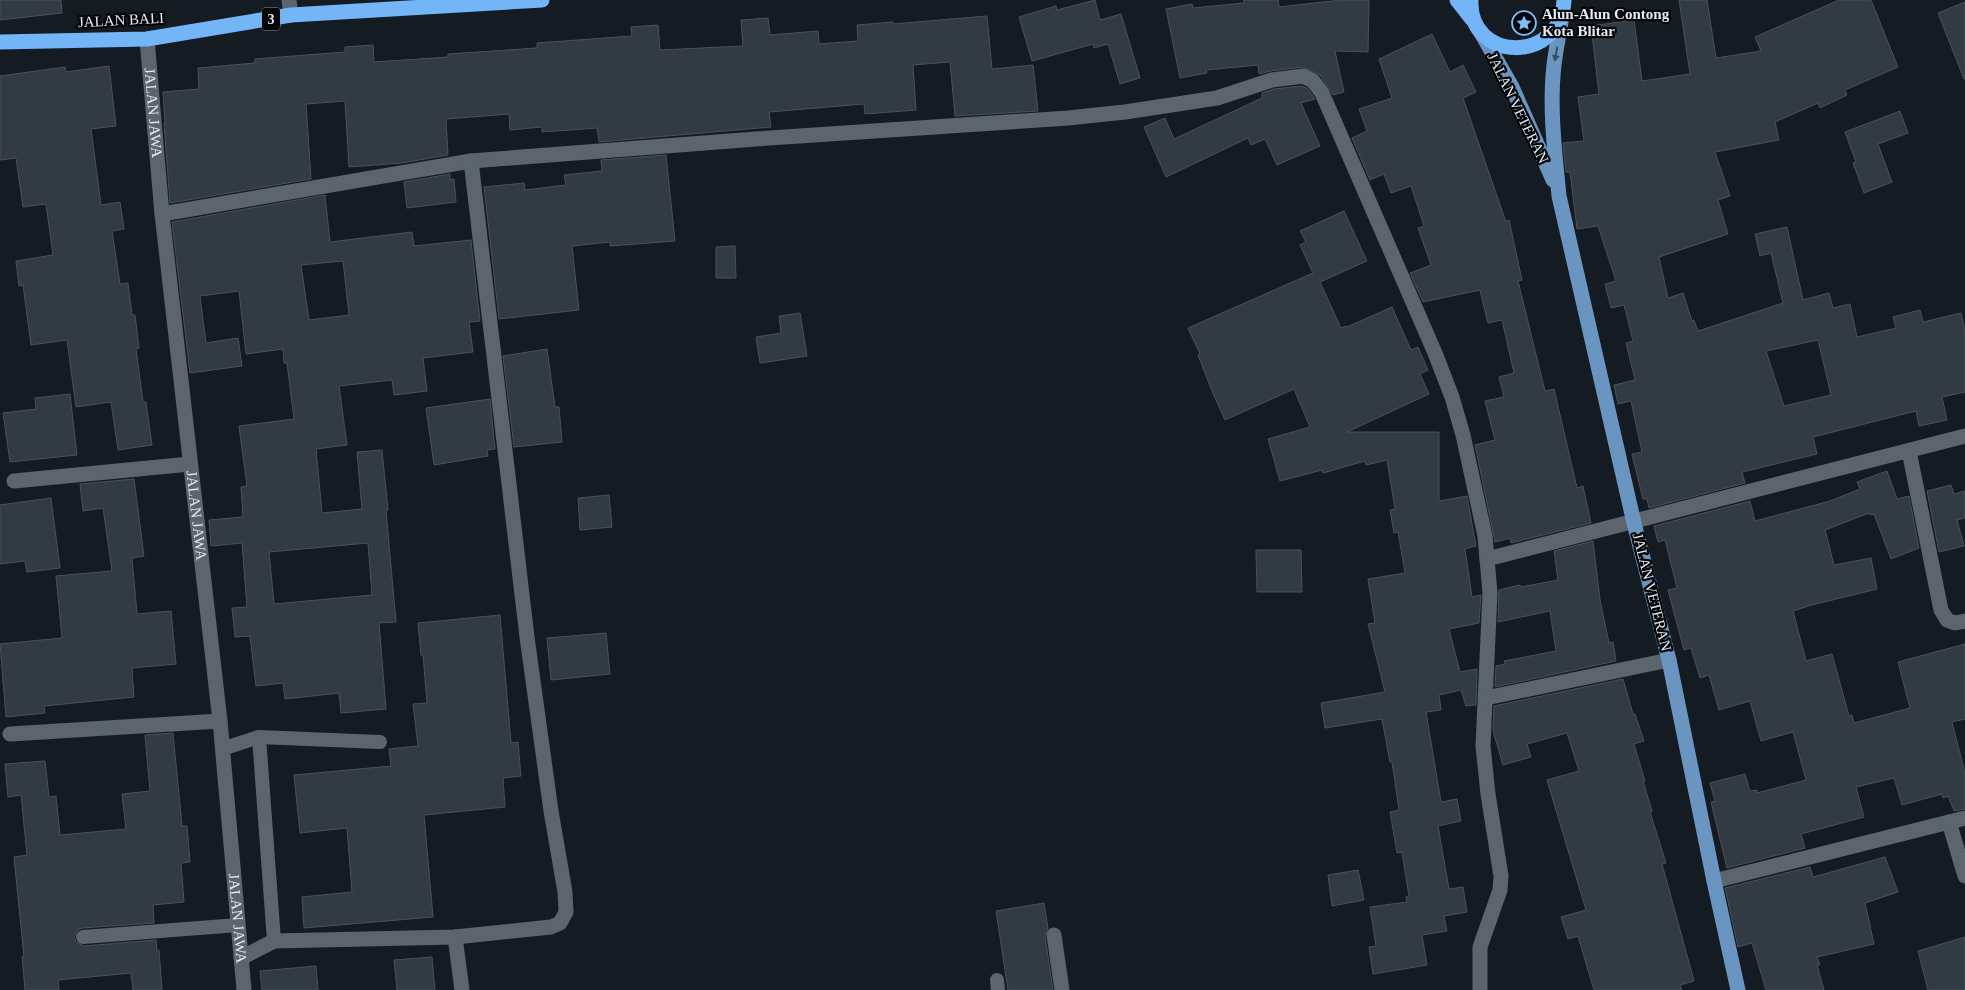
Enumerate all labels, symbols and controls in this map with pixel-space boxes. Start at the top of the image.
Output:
place label: Alun-Alun Contong Kota Blitar [1542,6,1670,39]
road number: 3 [262,8,280,30]
street label: JALAN BALI [78,10,164,30]
place icon: Alun-Alun Contong Kota Blitar [1511,10,1537,36]
one-way arrow [1551,47,1559,63]
street label: JALAN VETERAN [1484,50,1552,166]
street label: JALAN JAWA [142,67,165,158]
street label: JALAN JAWA [183,470,210,561]
street label: JALAN VETERAN [1630,531,1674,653]
street label: JALAN JAWA [226,873,250,964]

